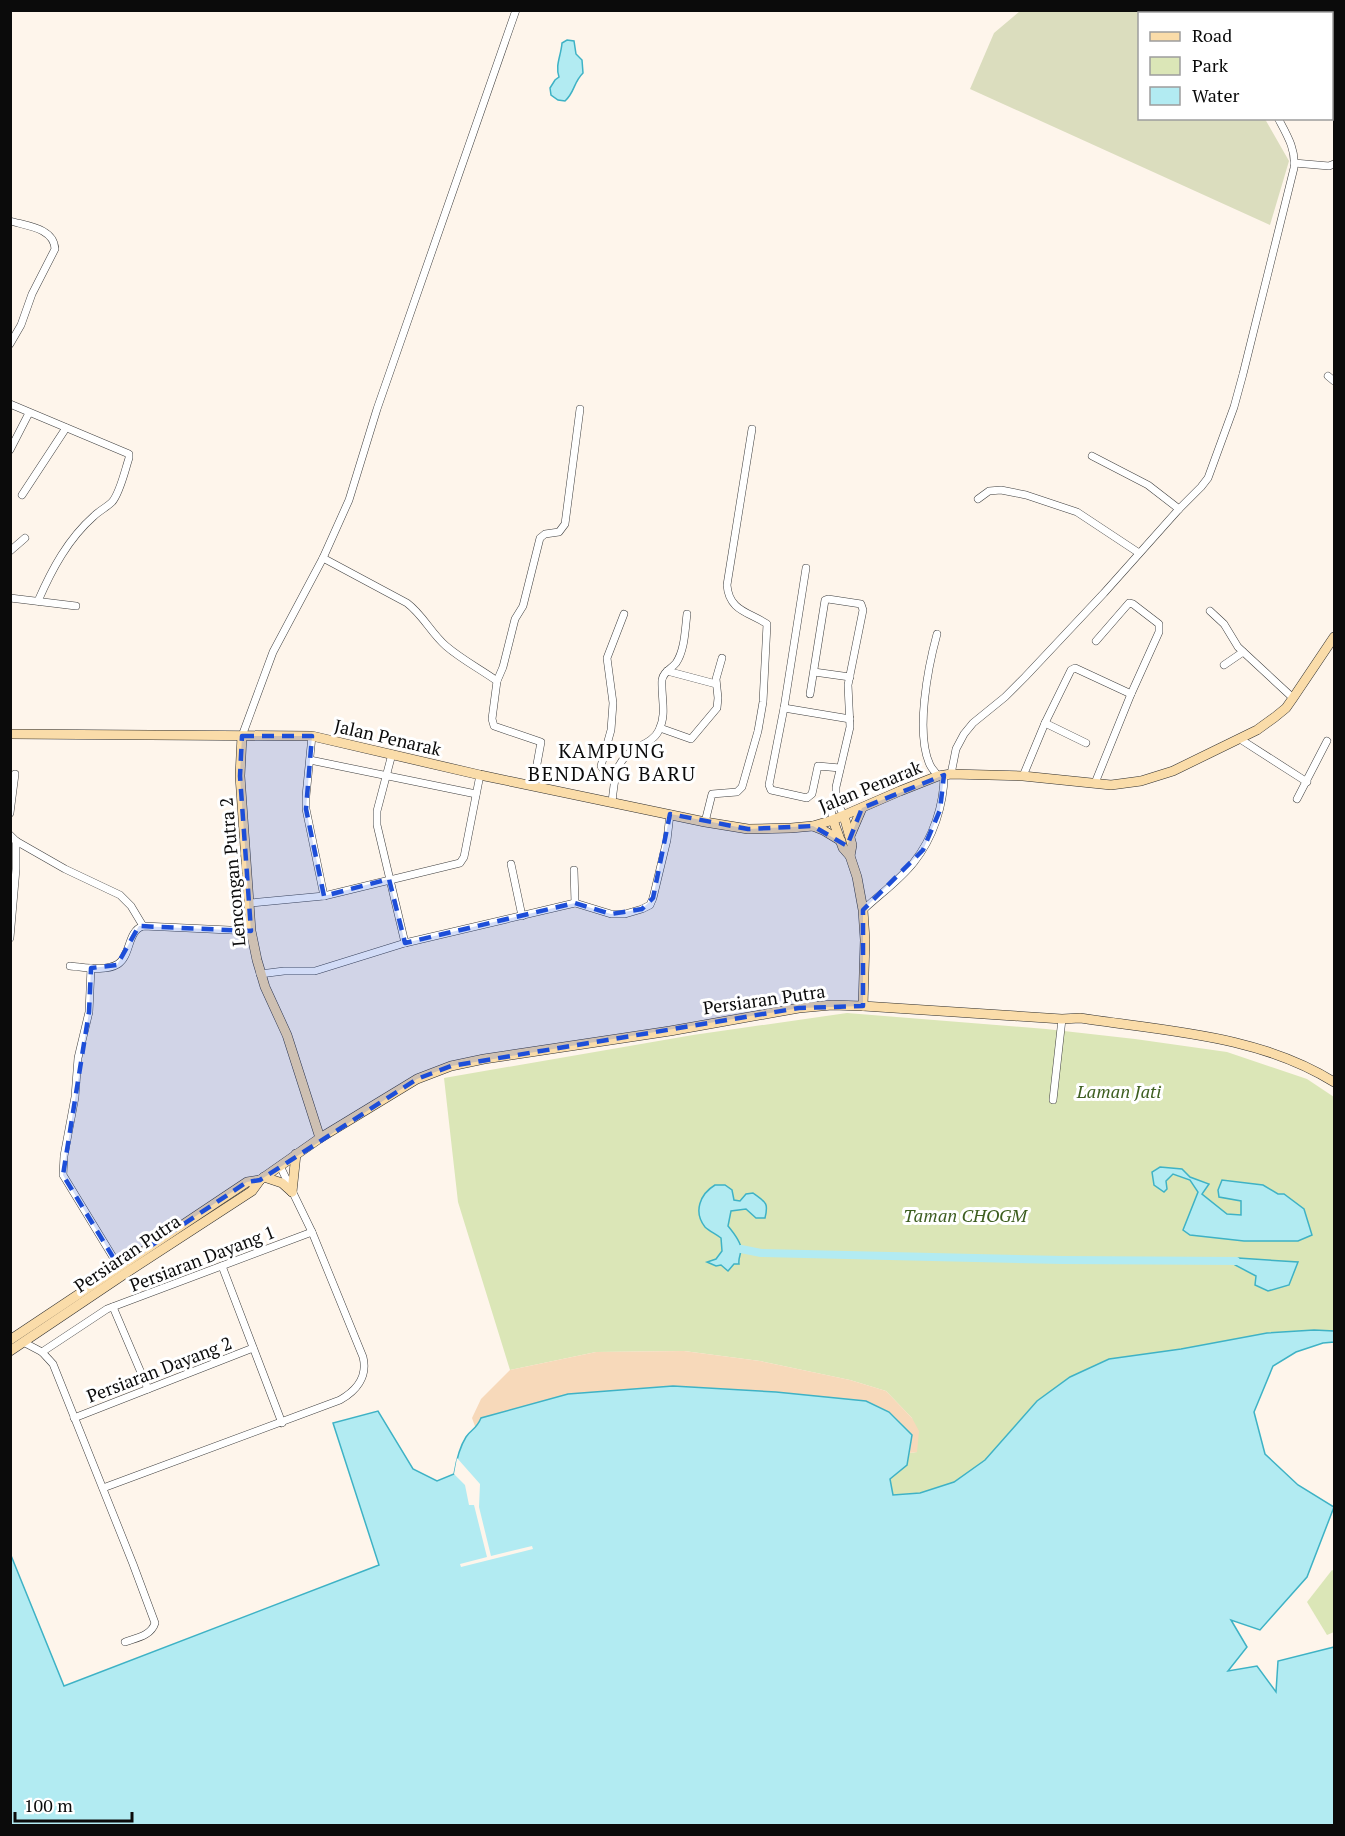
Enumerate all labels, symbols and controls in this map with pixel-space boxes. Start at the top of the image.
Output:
legend [1138,12,1333,120]
text: Road [1192,23,1232,47]
text: Park [1192,53,1229,77]
text: Water [1192,83,1239,107]
street label: Jalan Penarak [332,713,445,761]
district label: KAMPUNG BENDANG BARU [528,737,696,787]
street label: Jalan Penarak [815,754,926,818]
street label: Lencongan Putra 2 [214,796,250,948]
street label: Persiaran Putra [701,979,827,1019]
park label: Laman Jati [1076,1079,1161,1103]
park label: Taman CHOGM [903,1203,1028,1227]
street label: Persiaran Putra [69,1209,185,1297]
street label: Persiaran Dayang 1 [126,1219,278,1297]
street label: Persiaran Dayang 2 [83,1330,235,1408]
scale bar [15,1785,132,1823]
text: 100 m [24,1793,73,1817]

